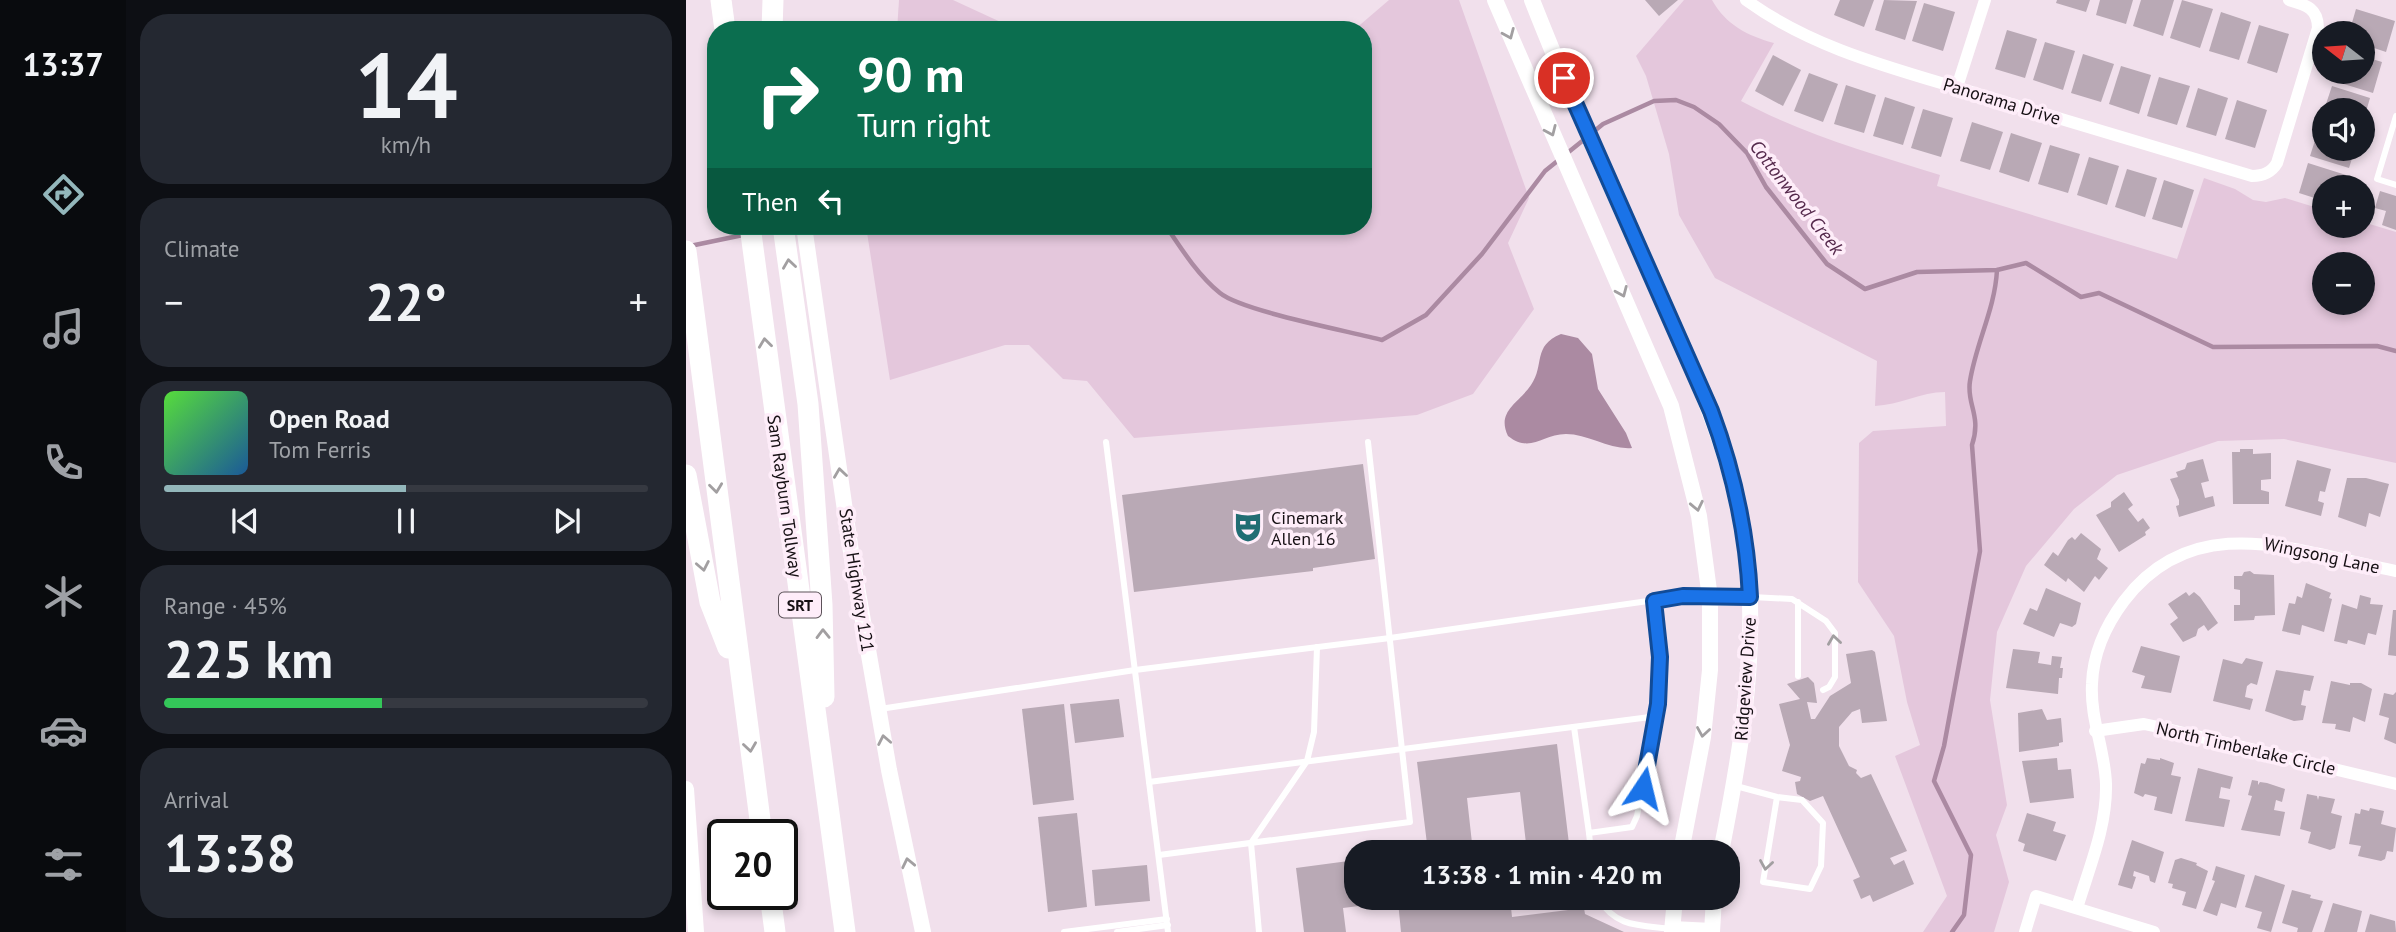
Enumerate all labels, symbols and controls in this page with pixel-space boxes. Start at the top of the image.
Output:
north arrow [2312,21,2375,84]
map controls [2312,21,2375,315]
text: 14 [354,25,458,143]
one-way arrow [1501,28,1515,40]
text: 90 m [857,42,964,106]
text: 13:37 [22,43,104,85]
pin [1534,48,1594,108]
icon: right [742,49,833,140]
icon: arrive [1545,59,1583,97]
street label: Panorama Drive [1940,72,2064,130]
button: sound [2312,98,2375,161]
text: Turn right [857,104,991,146]
one-way arrow [1543,124,1557,136]
text: km/h [381,130,431,159]
water label: Cottonwood Creek [1745,135,1850,260]
icon: directions [39,170,88,219]
button: + [2312,175,2375,238]
icon: left [812,182,850,220]
text: Then [742,185,798,218]
text: Climate [164,234,239,263]
button: − [2312,252,2375,315]
one-way arrow [781,258,796,270]
text: 22° [365,268,447,335]
text: − [164,277,183,326]
text: + [629,277,648,326]
one-way arrow [1614,285,1628,297]
icon: music [39,304,88,353]
one-way arrow [757,337,772,349]
text: Open Road [269,402,390,435]
street label: Sam Rayburn Tollway [762,413,808,579]
text: Tom Ferris [269,435,371,464]
icon: phone [39,438,88,487]
one-way arrow [833,467,848,479]
one-way arrow [709,482,724,494]
one-way arrow [1689,500,1704,512]
icon: previous [226,502,264,540]
icon: pause [387,502,425,540]
icon: next [548,502,586,540]
place label: Cinemark Allen 16 [1271,506,1344,550]
street label: State Highway 121 [834,507,880,653]
theatre icon: Cinemark Allen 16 [1231,510,1265,544]
street label: Wingsong Lane [2262,532,2382,578]
one-way arrow [695,560,710,572]
icon: climate [39,572,88,621]
text: Range · 45% [164,591,287,620]
road number: SRT [779,592,821,618]
street label: Ridgeview Drive [1729,616,1761,742]
text: 225 km [164,625,333,692]
one-way arrow [815,628,831,638]
one-way arrow [1826,635,1841,646]
icon: car [39,706,88,755]
street label: North Timberlake Circle [2154,716,2338,780]
one-way arrow [1696,726,1711,738]
one-way arrow [877,734,892,746]
one-way arrow [742,741,757,753]
position arrow [1606,751,1680,825]
text: Arrival [164,785,228,814]
text: 13:38 [164,819,296,886]
speed limit sign: 20 [707,819,798,910]
icon: filters [39,840,88,889]
one-way arrow [902,857,917,869]
text: 13:38 · 1 min · 420 m [1422,858,1662,891]
one-way arrow [1759,859,1774,870]

